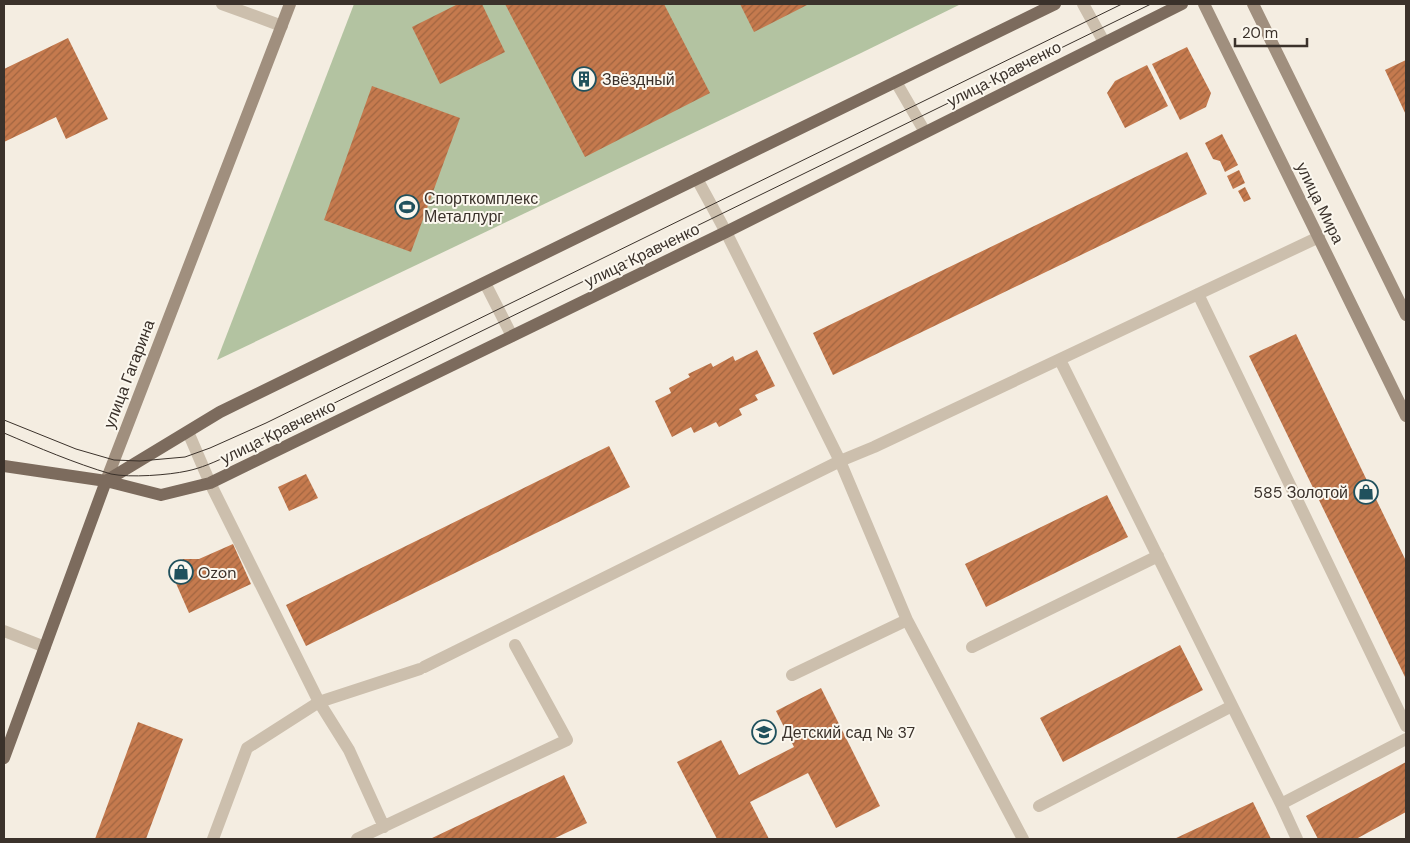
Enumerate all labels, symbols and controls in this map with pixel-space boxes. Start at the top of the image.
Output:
scale bar [1235,15,1308,47]
text: 20 m [1242,23,1278,43]
street label: улица Кравченко [943,36,1065,112]
building icon: Звёздный [571,66,597,92]
place label: Звёздный [602,69,675,90]
street label: улица Мира [1291,159,1349,247]
place label: Спорткомплекс Металлург [424,188,538,227]
sports icon: Спорткомплекс Металлург [394,194,420,220]
street label: улица Кравченко [581,218,703,292]
street label: улица Гагарина [99,317,159,431]
street label: улица Кравченко [217,395,339,469]
shop icon: 585 Золотой [1353,479,1379,505]
place label: 585 Золотой [1253,482,1348,503]
shop icon: Ozon [168,559,194,585]
place label: Ozon [198,562,236,583]
school or university icon: Детский сад № 37 [751,719,777,745]
place label: Детский сад № 37 [782,722,915,743]

